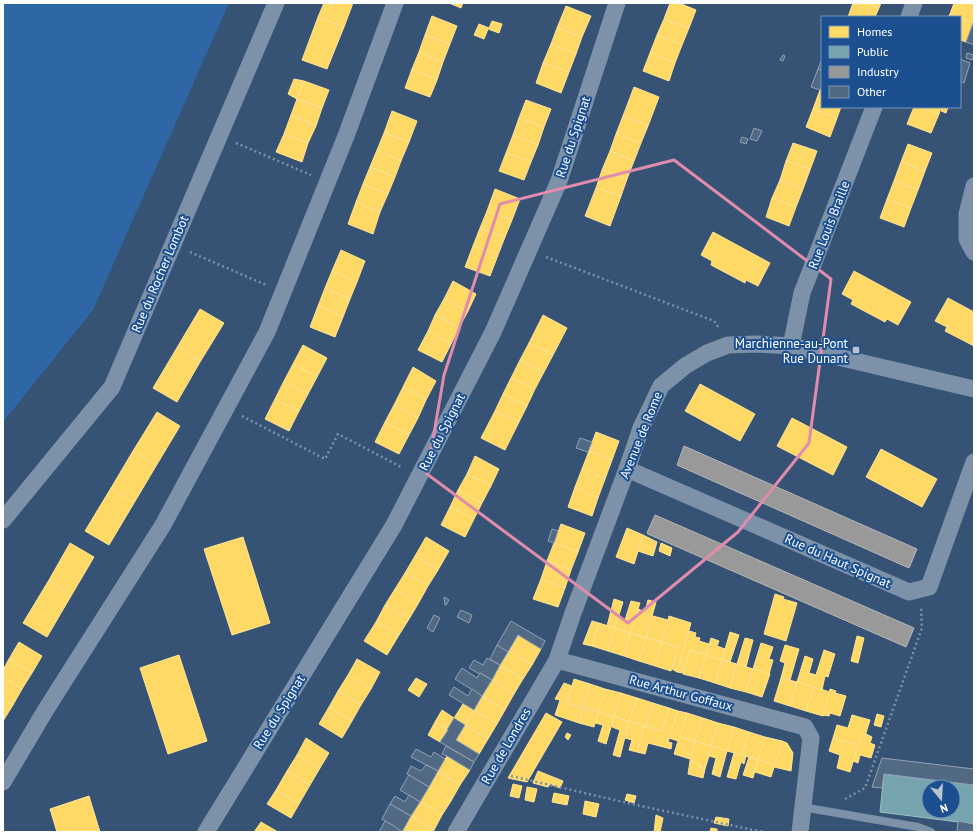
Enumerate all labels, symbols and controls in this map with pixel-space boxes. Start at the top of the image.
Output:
legend [821,16,961,108]
text: Homes [857,24,892,39]
text: Public [857,44,889,59]
text: Industry [857,64,899,79]
text: Other [857,84,886,99]
street label: Rue du Spignat [552,94,594,180]
street label: Rue Louis Braille [804,178,854,272]
street label: Rue du Rocher Lombot [128,212,193,335]
place label: Marchienne-au-Pont Rue Dunant [735,335,849,367]
marker: Marchienne-au-Pont Rue Dunant [851,345,861,355]
street label: Avenue de Rome [616,389,666,481]
street label: Rue du Spignat [415,390,469,474]
street label: Rue du Haut Spignat [782,530,894,592]
street label: Rue du Spignat [249,671,309,752]
street label: Rue Arthur Goffaux [627,671,735,715]
street label: Rue de Londres [477,705,535,787]
north arrow [921,779,961,819]
text: N [938,801,950,816]

